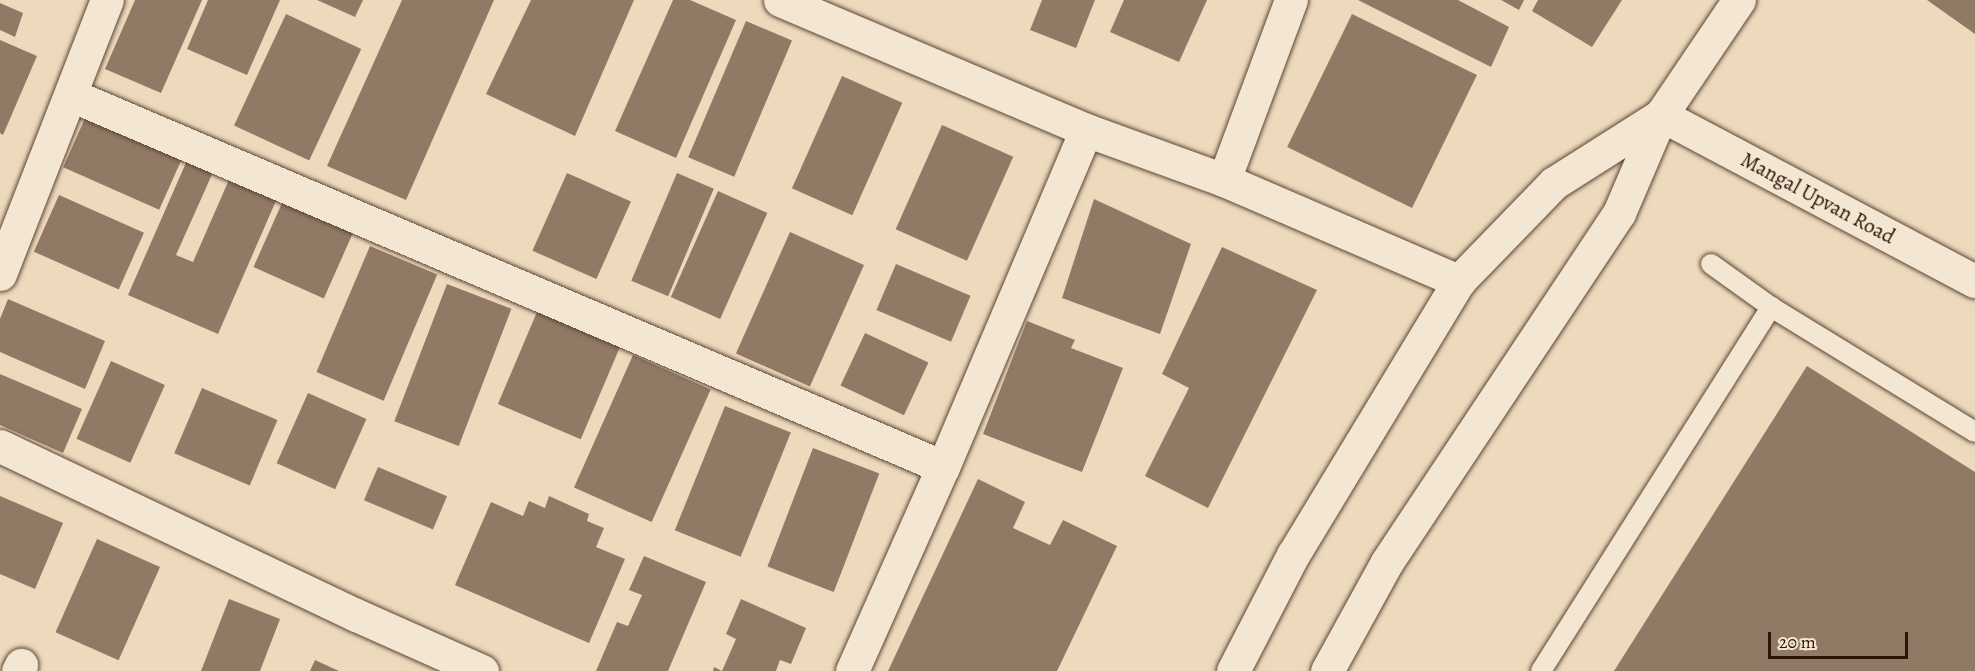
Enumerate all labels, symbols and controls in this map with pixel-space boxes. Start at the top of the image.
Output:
street label: Mangal Upvan Road [1737,147,1899,249]
scale bar [1771,620,1910,658]
text: 20 m [1779,630,1816,654]

